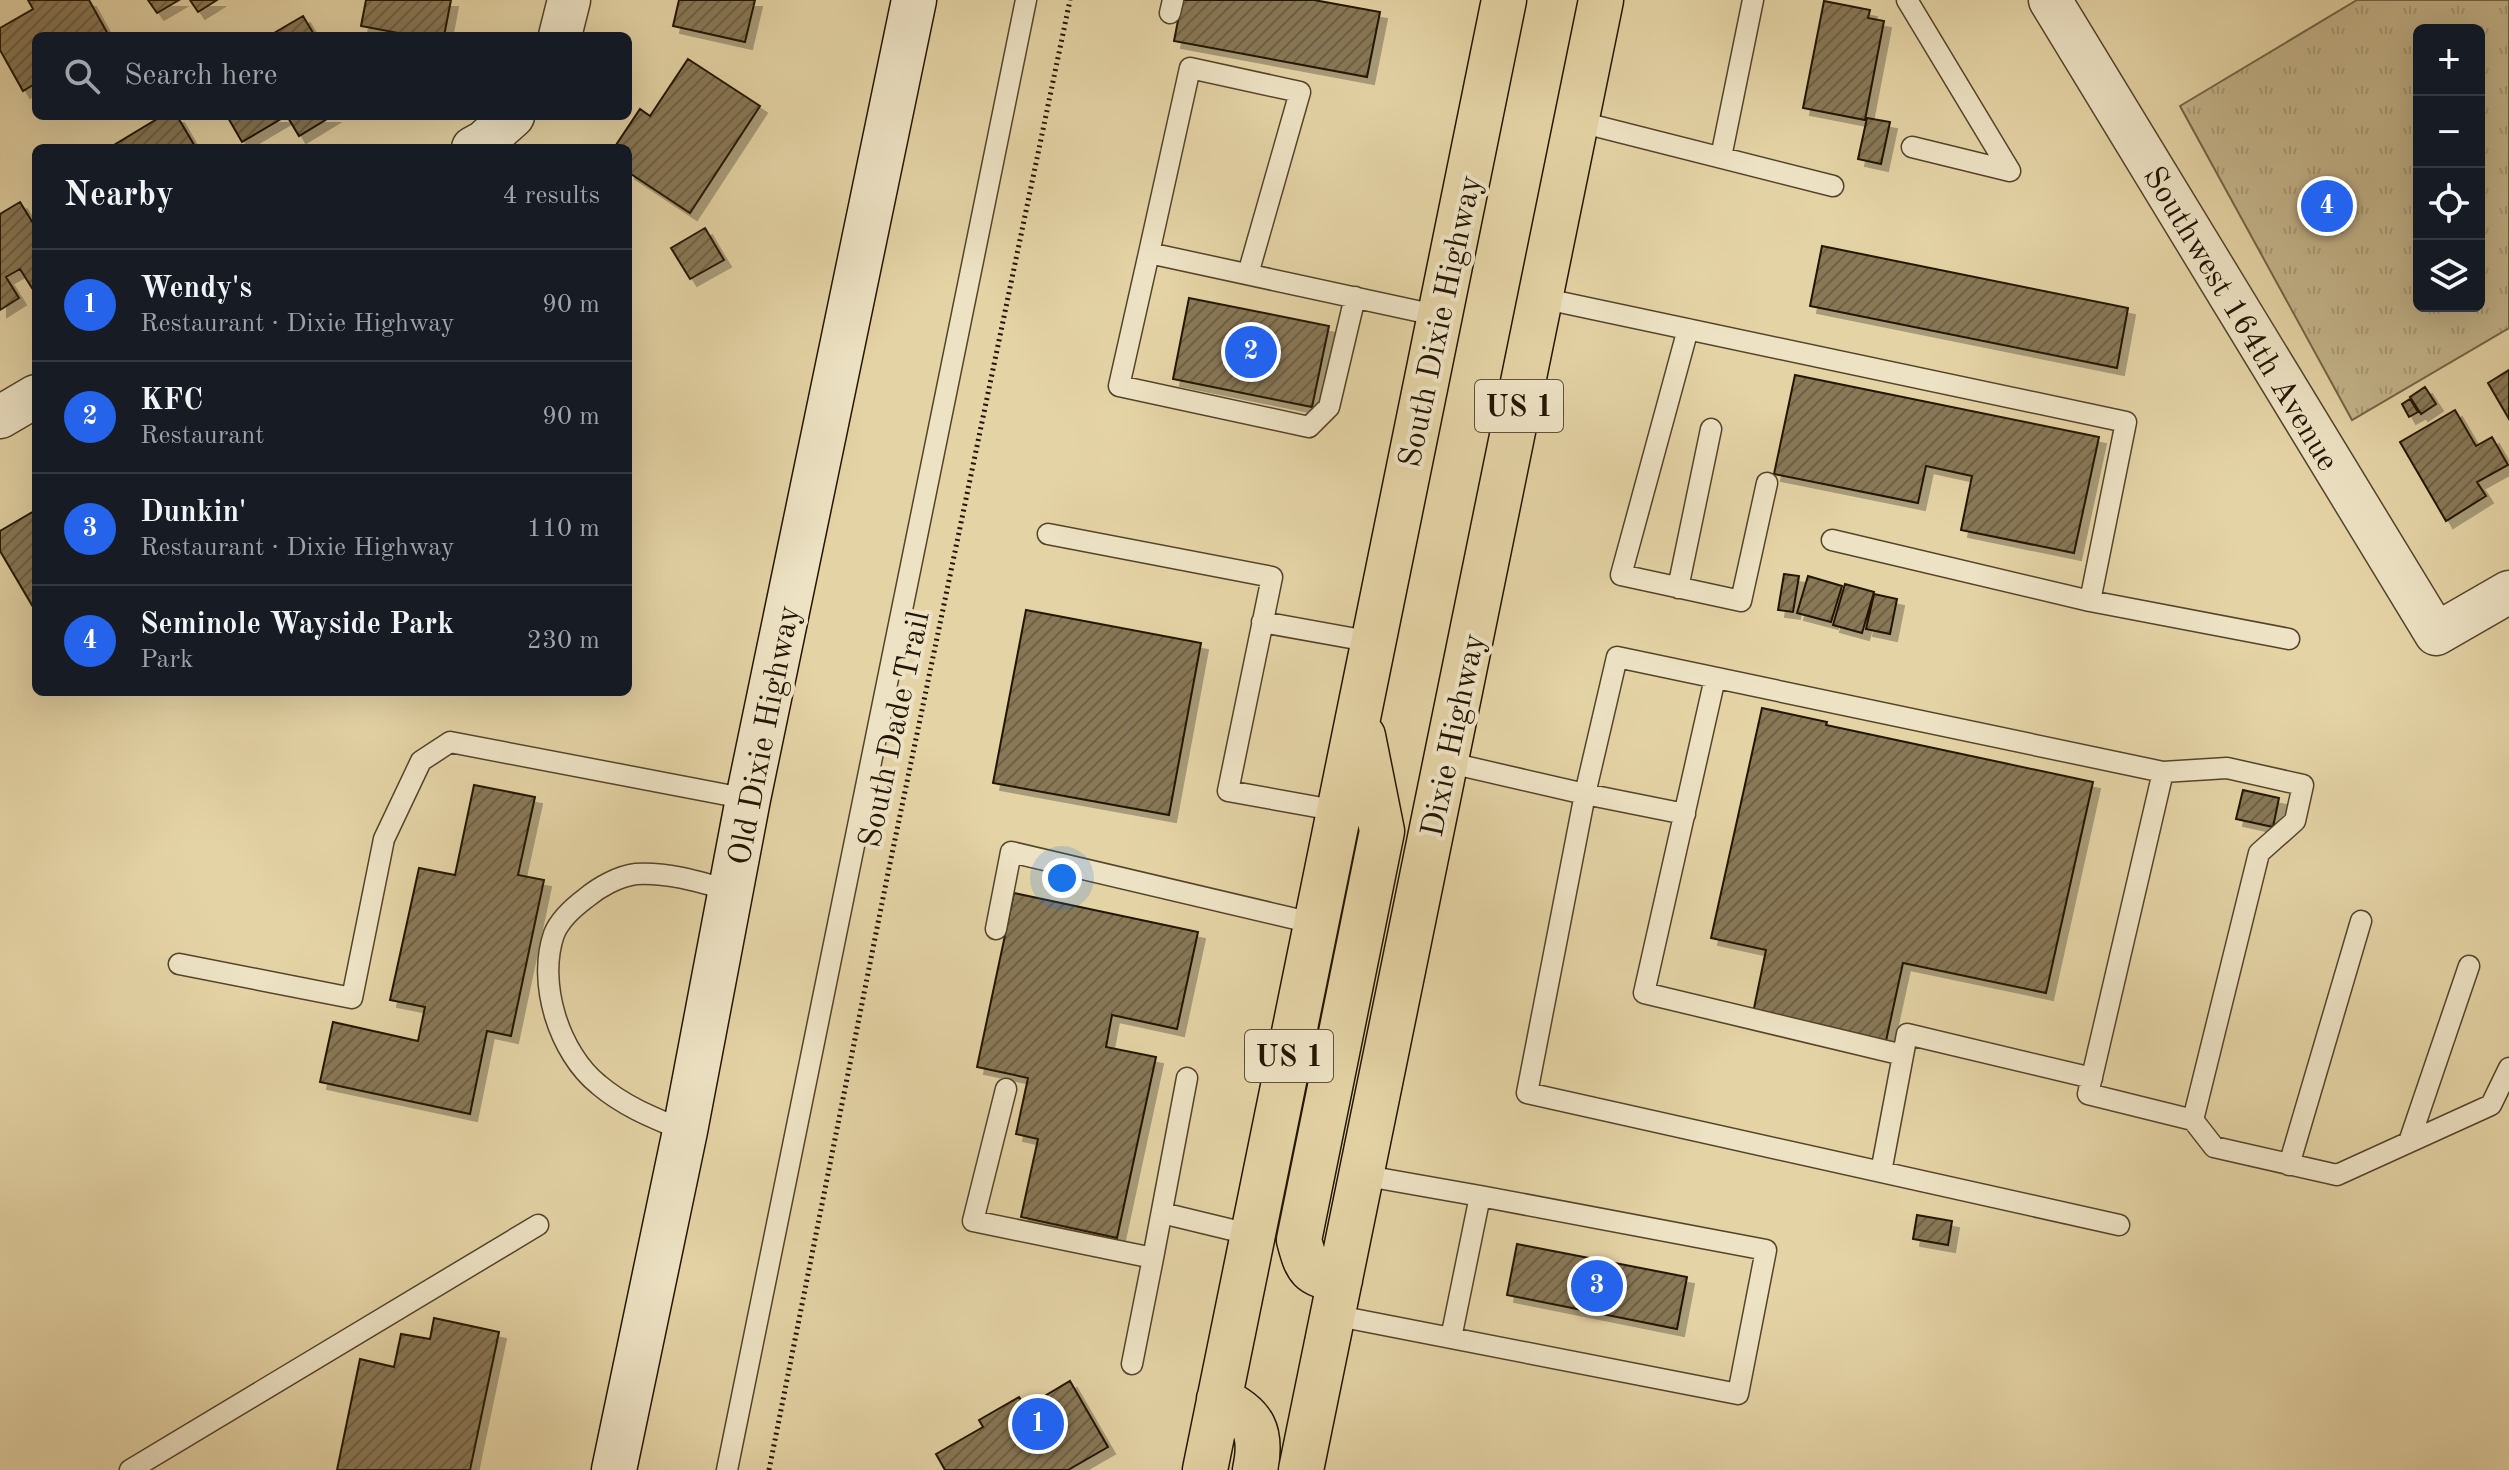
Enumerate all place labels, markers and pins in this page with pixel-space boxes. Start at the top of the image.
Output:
pin: 4 [2301,176,2353,236]
pin: 2 [1225,322,1277,382]
pin: 3 [1571,1256,1623,1316]
pin: 1 [1012,1394,1064,1454]

